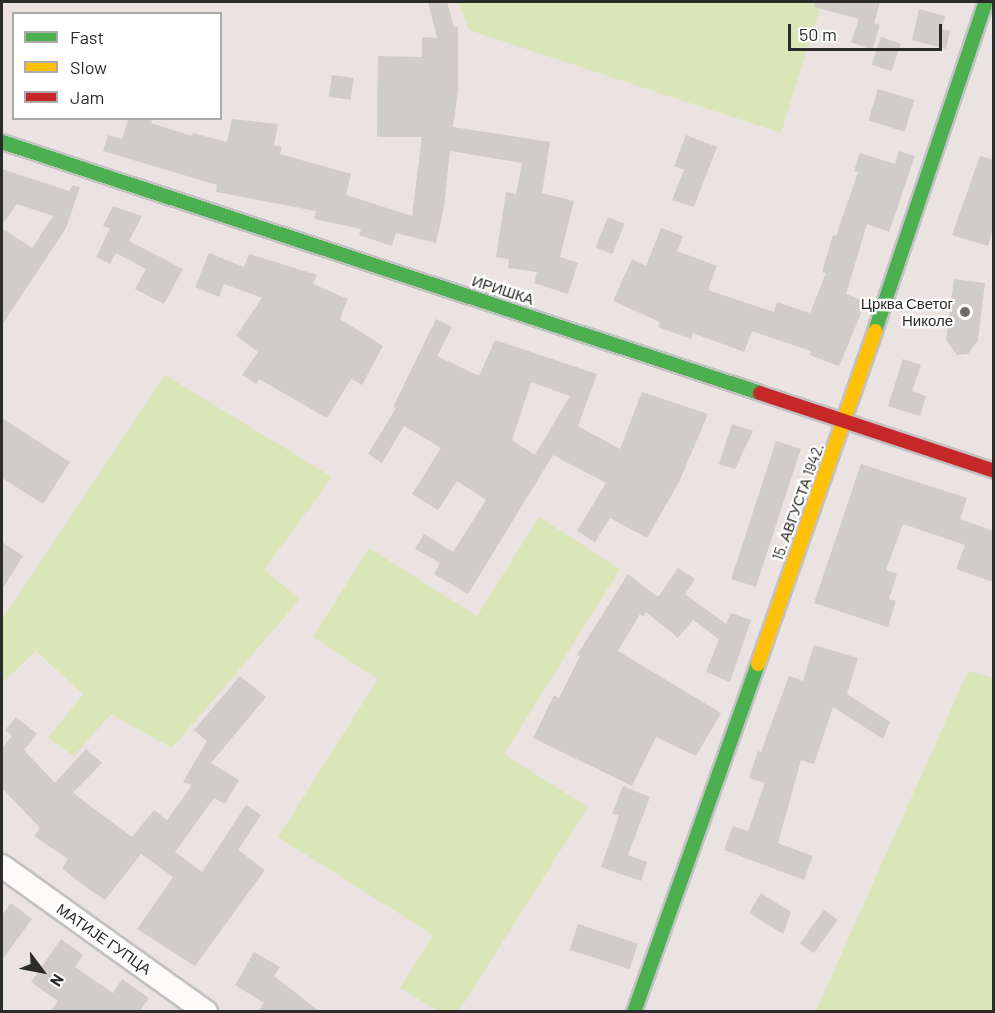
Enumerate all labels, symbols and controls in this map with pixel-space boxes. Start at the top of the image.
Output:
legend [12,12,222,120]
scale bar [791,12,946,50]
text: 50 m [799,23,837,45]
text: Fast [70,26,104,48]
text: Slow [70,56,107,78]
text: Jam [70,86,104,108]
street label: ИРИШКА [470,272,536,308]
place label: Црква Светог Николе [861,294,953,329]
marker: Црква Светог Николе [958,305,972,319]
street label: 15. АВГУСТА 1942. [768,441,828,563]
street label: МАТИЈЕ ГУПЦА [53,900,155,978]
north arrow [12,941,72,1001]
text: N [47,971,69,990]

